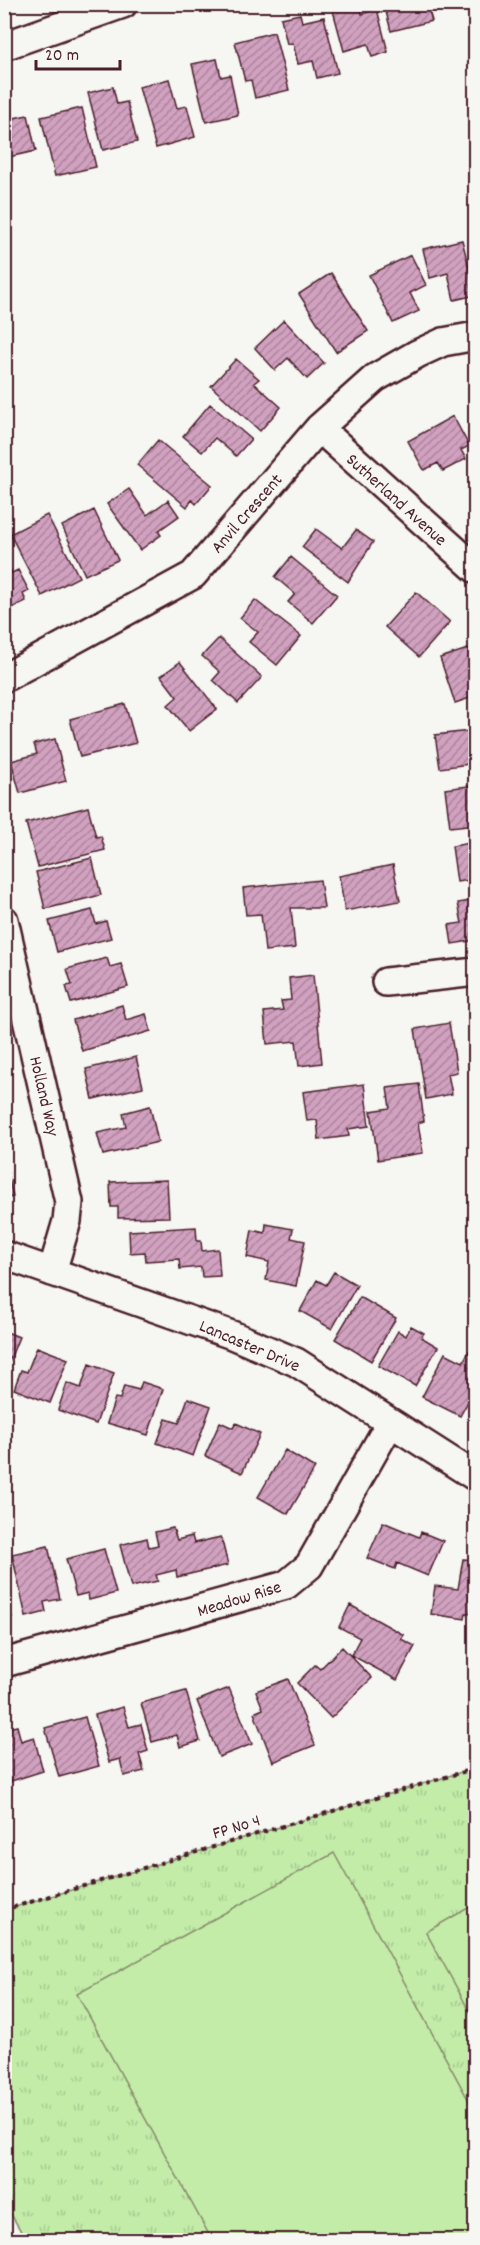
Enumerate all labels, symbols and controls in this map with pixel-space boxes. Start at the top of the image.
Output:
scale bar [36,33,120,71]
text: 20 m [45,44,79,69]
street label: Sutherland Avenue [339,449,451,553]
street label: Anvil Crescent [206,469,290,560]
street label: Holland Way [21,1054,64,1140]
street label: Lancaster Drive [195,1315,303,1380]
street label: Meadow Rise [195,1576,285,1625]
street label: FP No 4 [210,1809,264,1847]

